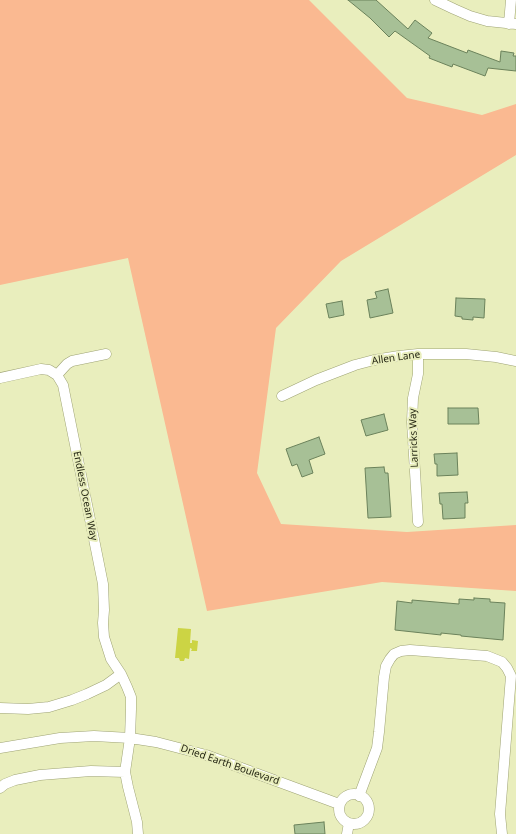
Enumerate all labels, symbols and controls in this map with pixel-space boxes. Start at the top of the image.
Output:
street label: Allen Lane [371,349,421,367]
street label: Larricks Way [407,408,421,468]
street label: Endless Ocean Way [70,450,100,542]
street label: Dried Earth Boulevard [179,742,281,788]

